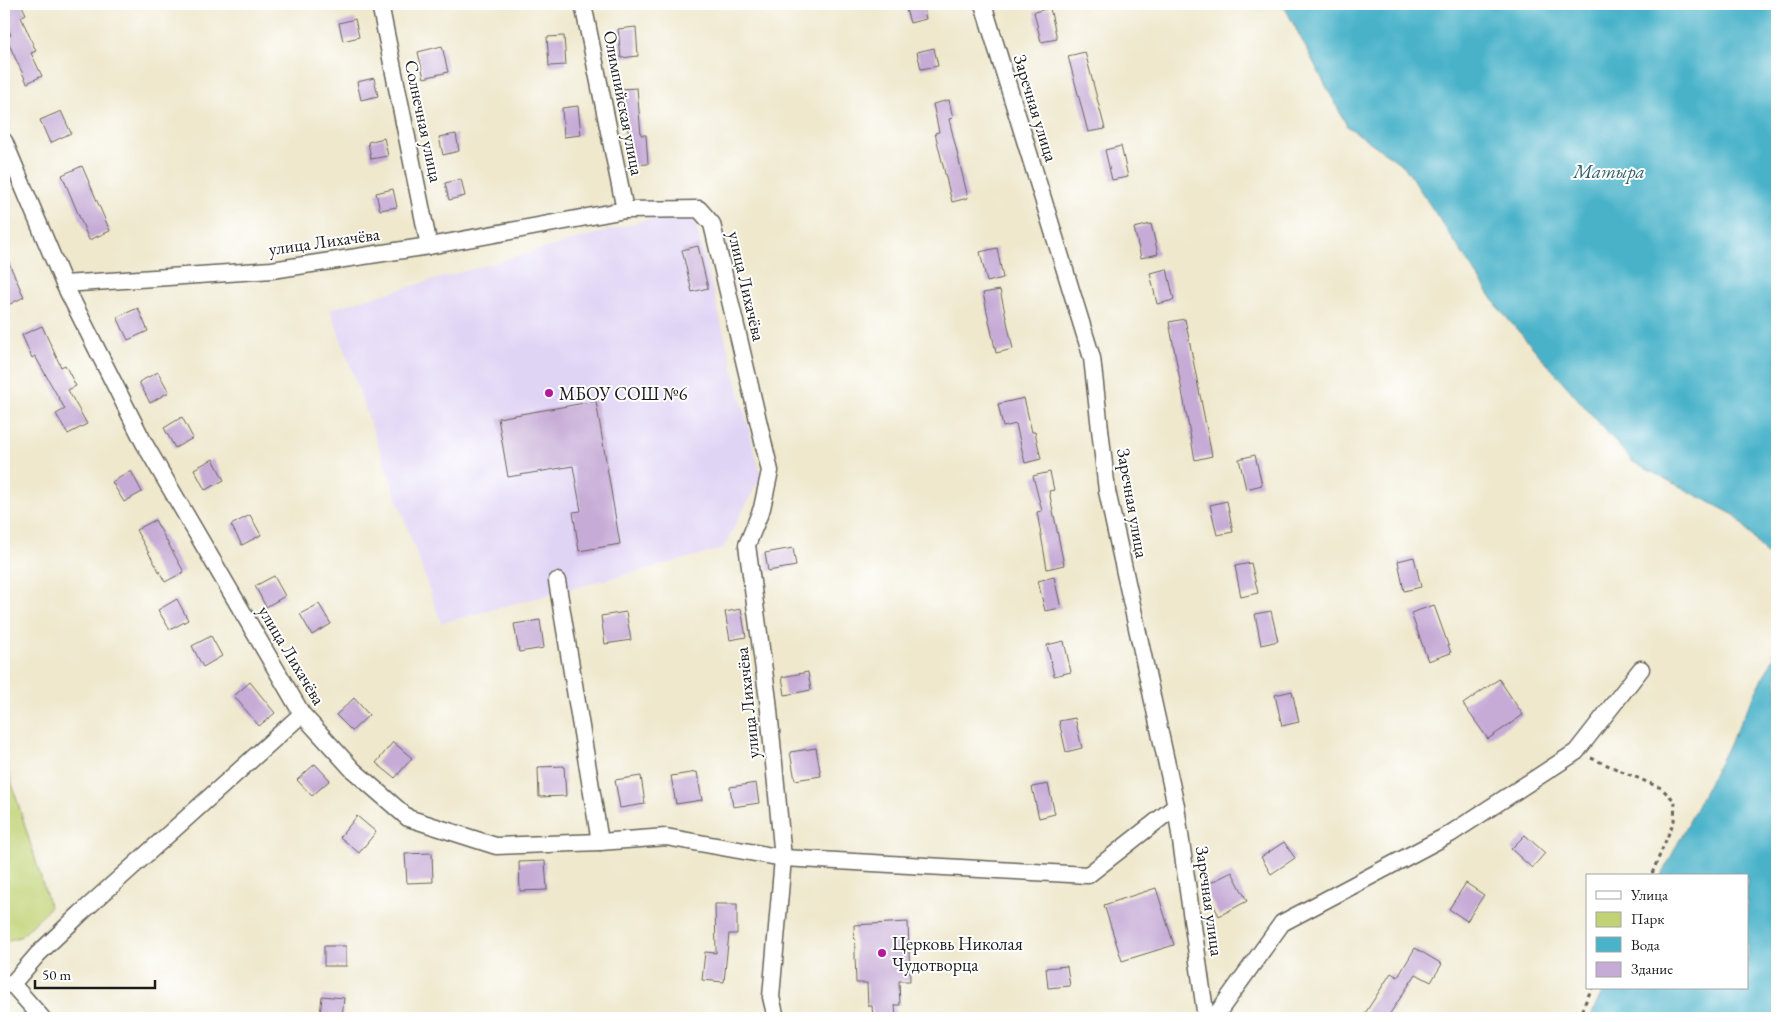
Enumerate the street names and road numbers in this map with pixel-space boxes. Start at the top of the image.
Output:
street label: Олимпийская улица [599,29,649,178]
street label: Заречная улица [1009,52,1063,165]
street label: Солнечная улица [400,58,448,185]
street label: улица Лихачёва [267,222,382,260]
street label: улица Лихачёва [723,229,771,344]
street label: Заречная улица [1112,446,1154,560]
street label: улица Лихачёва [253,601,331,710]
street label: улица Лихачёва [730,645,764,760]
street label: Заречная улица [1191,844,1229,958]

